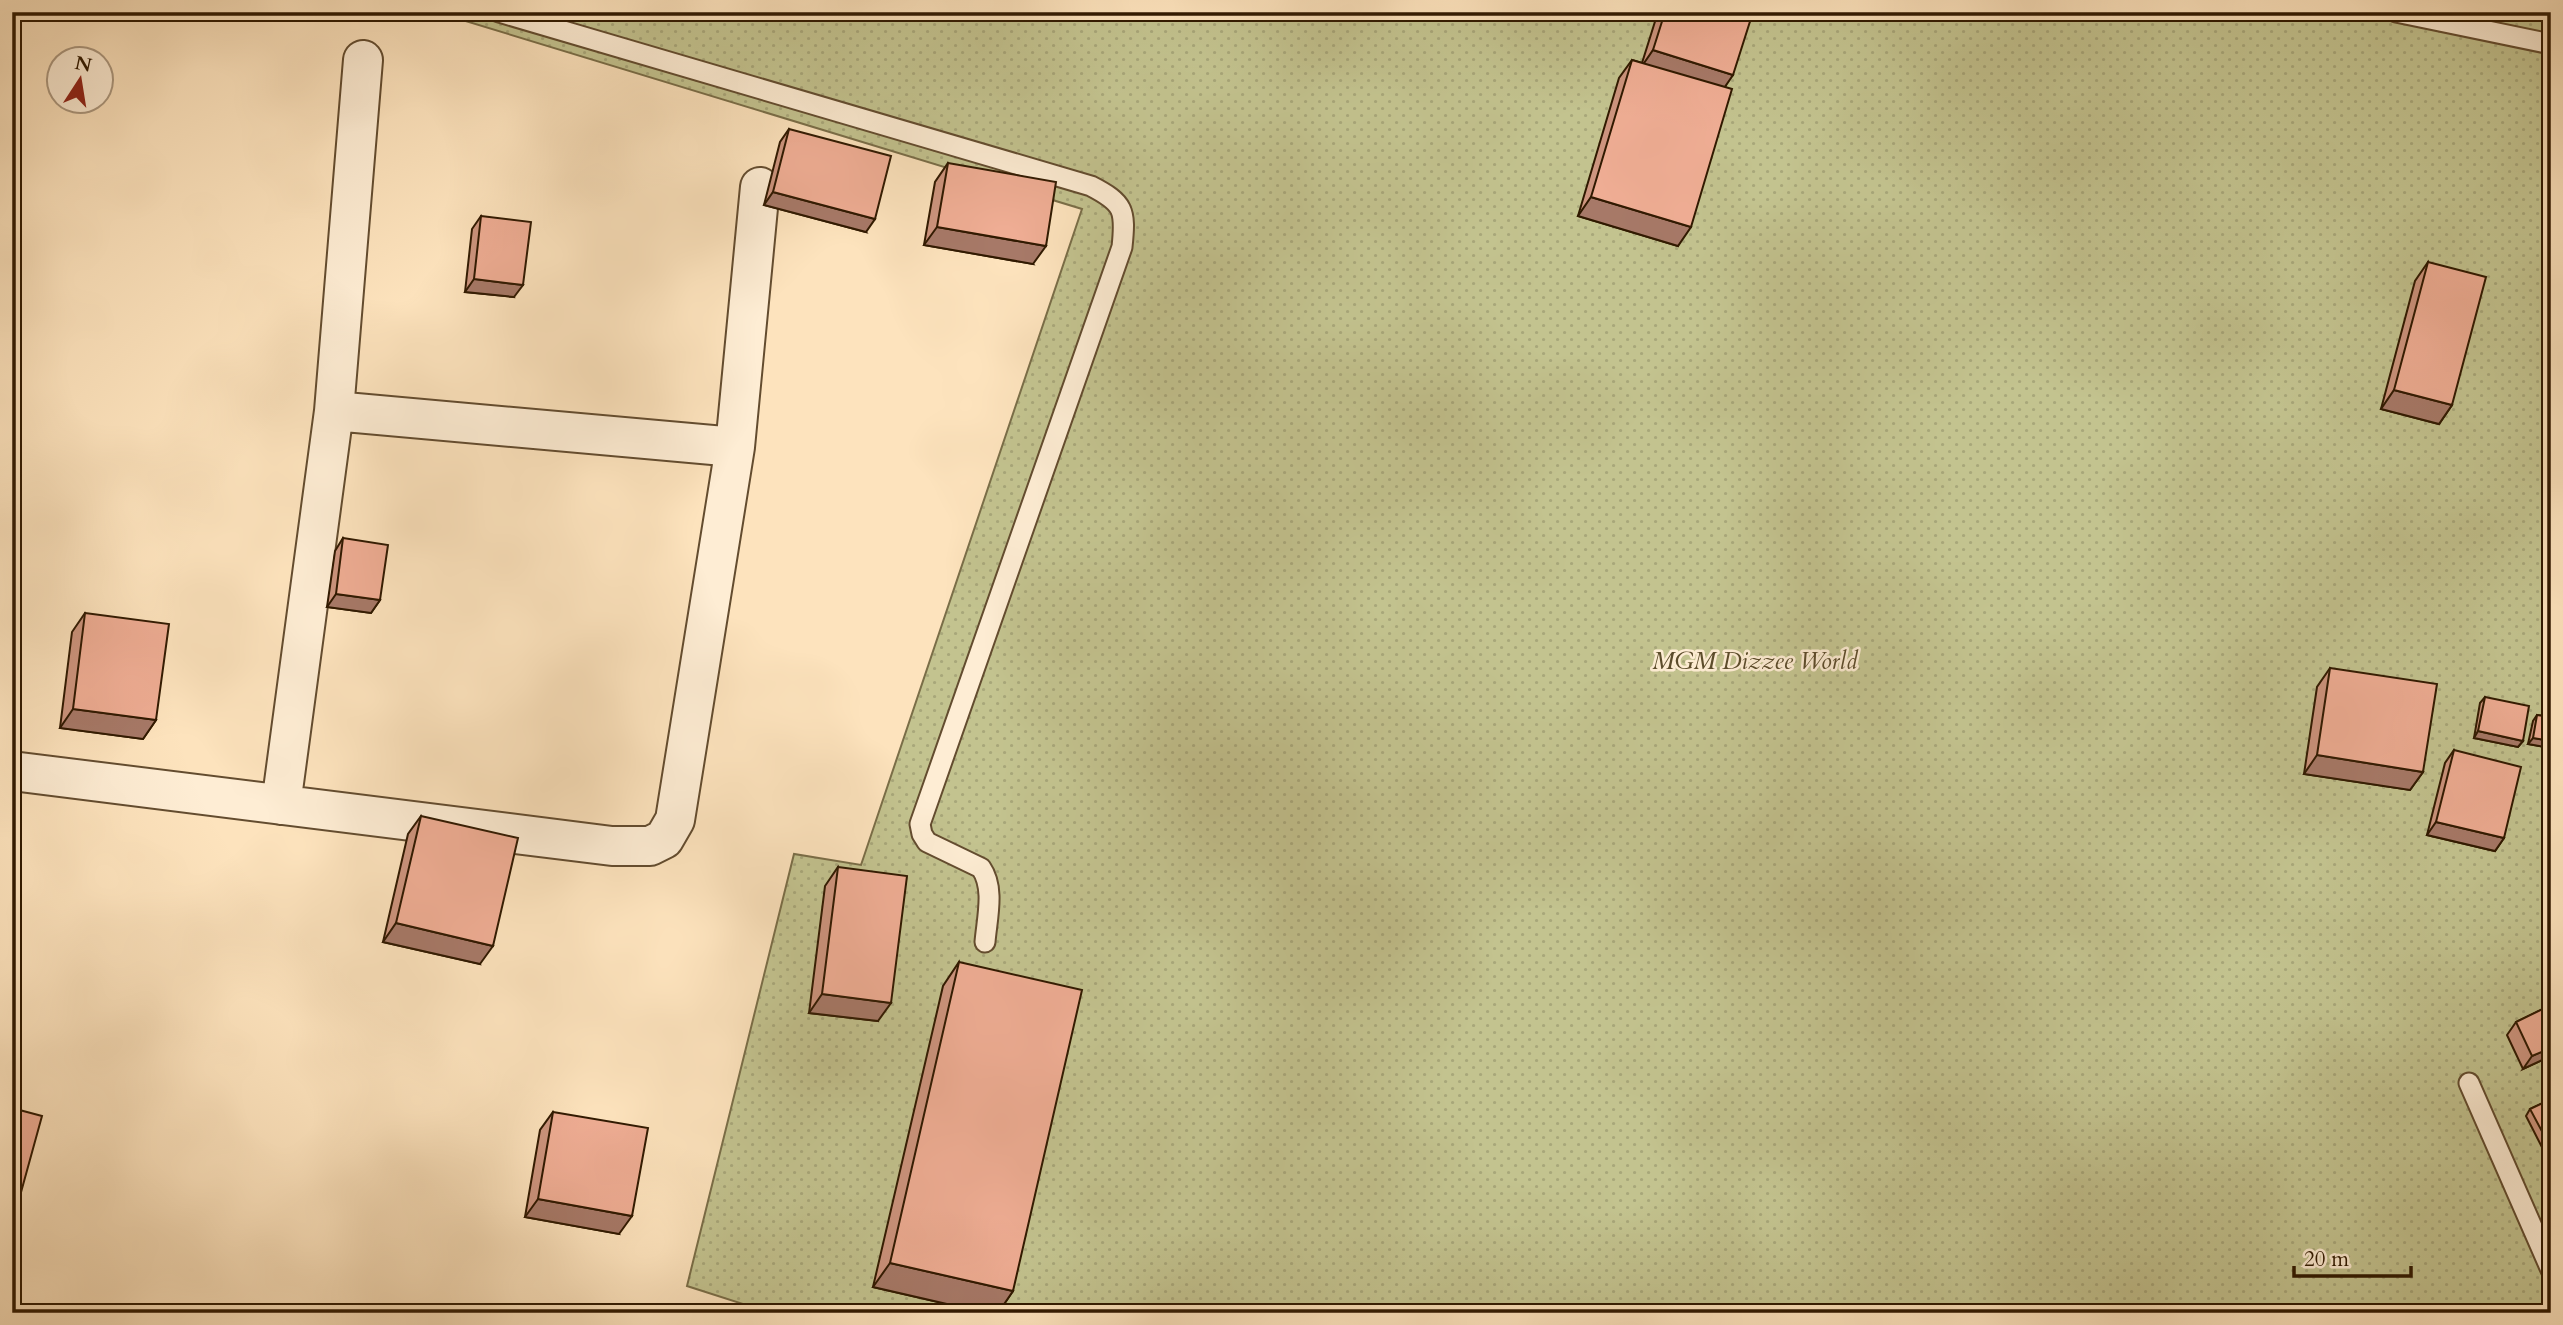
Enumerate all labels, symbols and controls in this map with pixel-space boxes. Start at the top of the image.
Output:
north arrow [46,46,116,116]
text: N [73,50,95,79]
park label: MGM Dizzee World [1652,645,1859,678]
scale bar [2294,1234,2411,1278]
text: 20 m [2304,1245,2349,1274]

